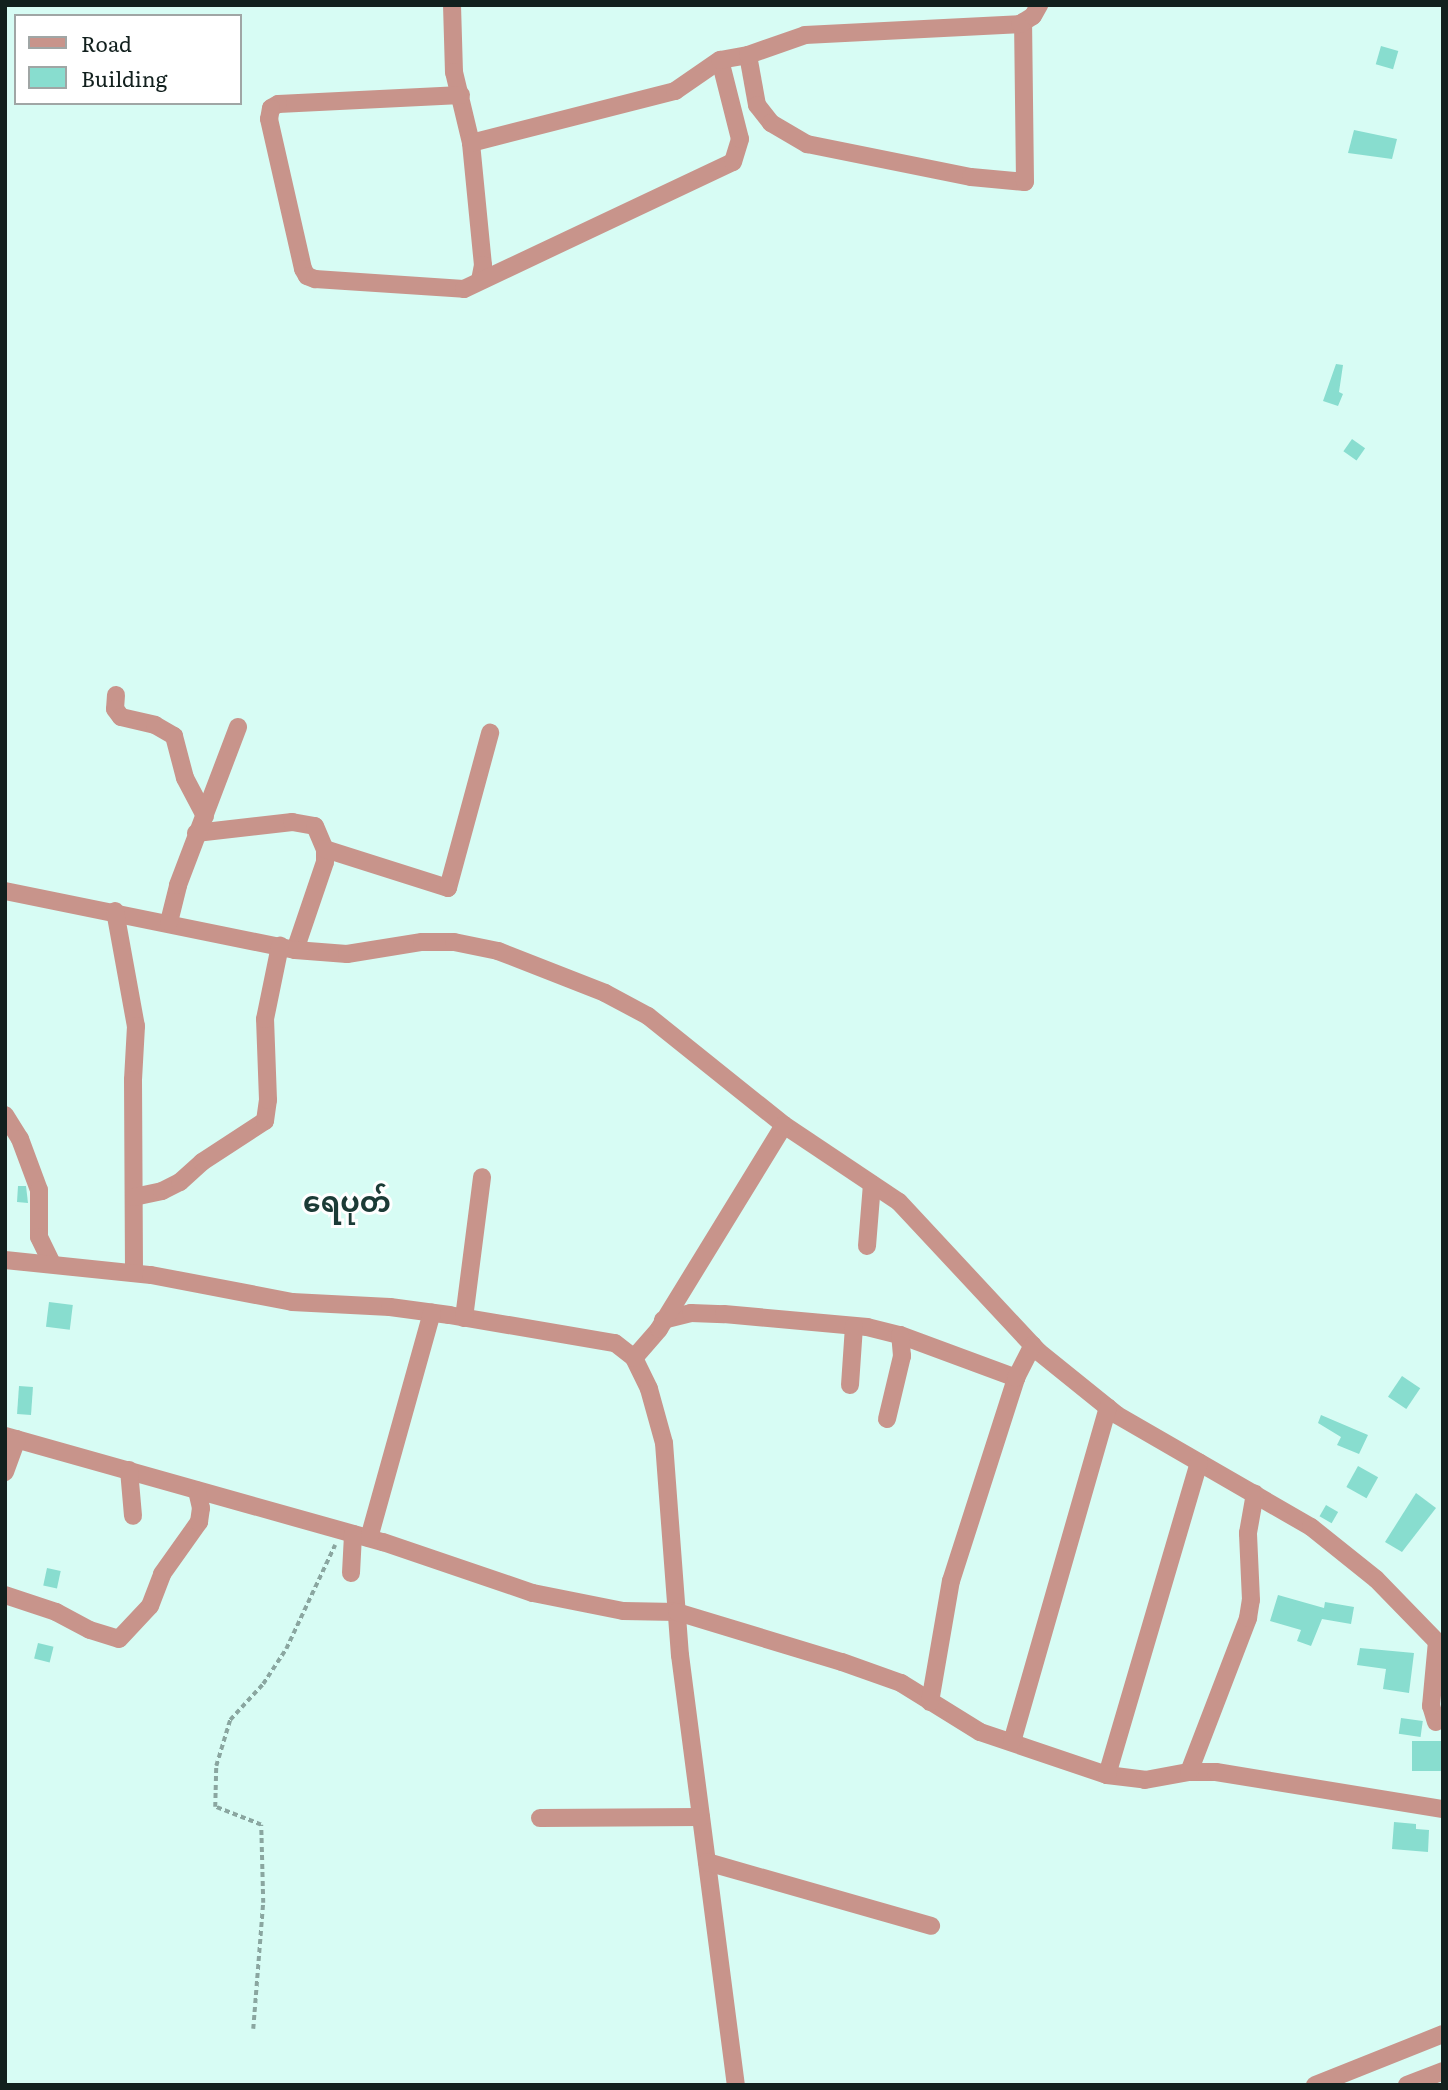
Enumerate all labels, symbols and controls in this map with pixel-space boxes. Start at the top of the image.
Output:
legend [14,14,242,105]
text: Road [81,27,132,58]
text: Building [81,62,167,93]
district label: ရေပုတ် [303,1183,391,1217]

